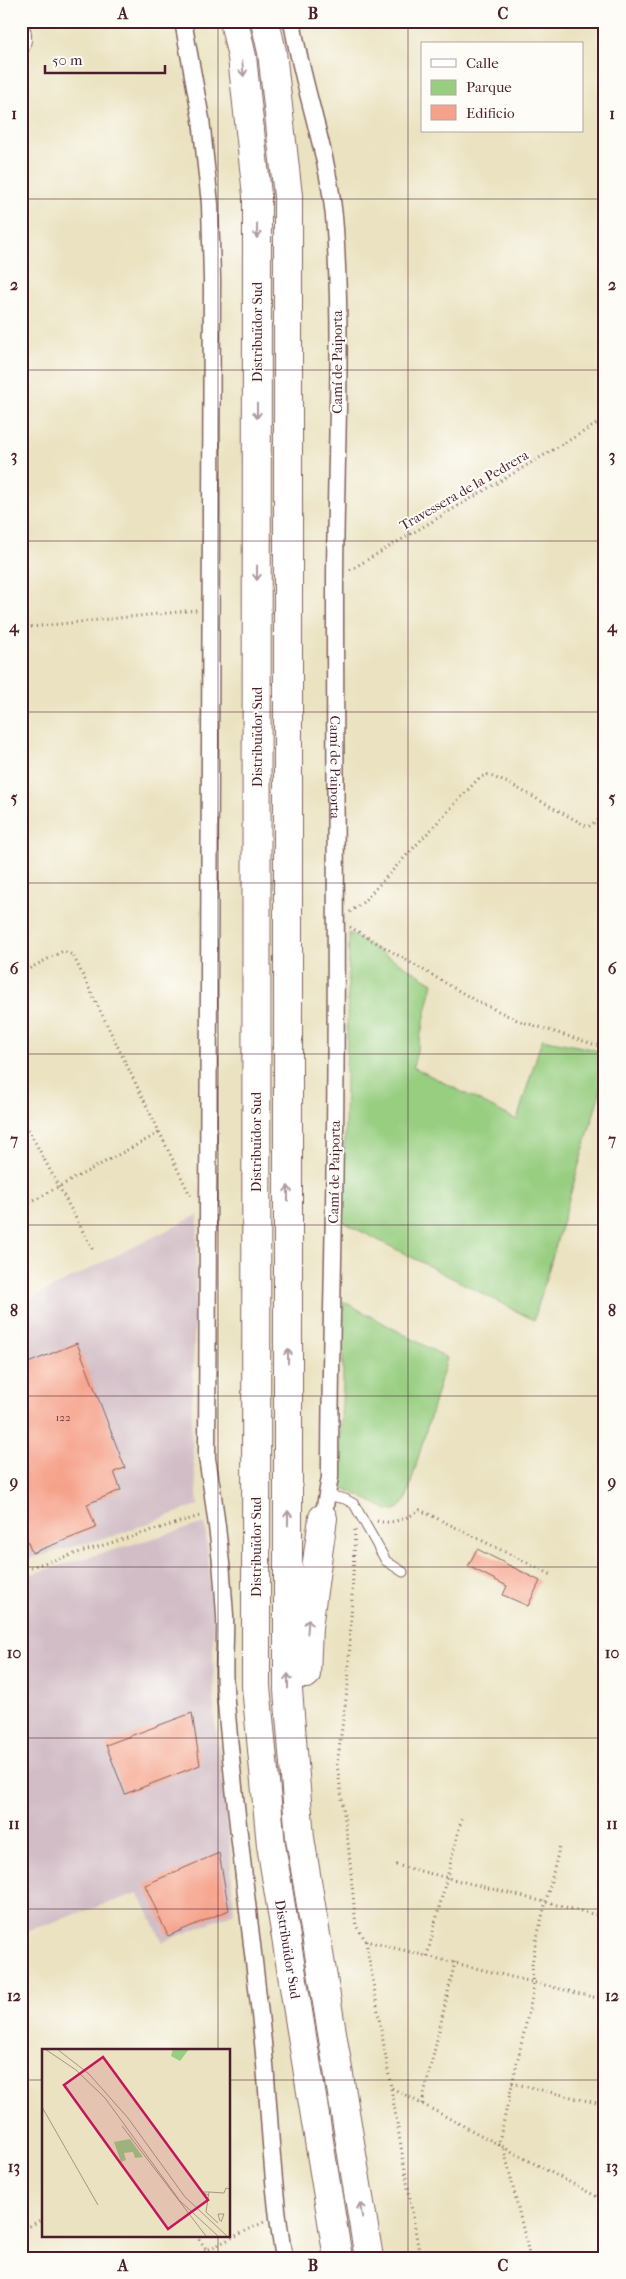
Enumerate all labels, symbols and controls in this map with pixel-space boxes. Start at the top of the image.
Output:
text: A [117,4,129,23]
text: B [308,4,318,23]
text: C [498,4,509,23]
scale bar [45,42,165,74]
legend [421,42,584,132]
text: 50 m [52,51,83,69]
text: Calle [466,54,499,72]
one-way arrow [238,61,248,77]
text: Parque [466,78,512,96]
text: 1 [11,104,17,123]
text: Edificio [466,104,515,122]
text: 1 [609,104,615,123]
one-way arrow [252,222,262,239]
text: 2 [10,275,18,294]
text: 2 [608,275,616,294]
street label: Distribuïdor Sud [249,281,266,382]
street label: Camí de Paiporta [329,310,346,414]
one-way arrow [252,402,262,419]
text: 3 [11,446,17,466]
street label: Travessera de la Pedrera [397,446,532,534]
text: 3 [609,446,615,466]
one-way arrow [252,565,262,581]
text: 4 [8,617,20,637]
text: 4 [606,617,618,637]
street label: Distribuïdor Sud [249,686,266,787]
street label: Camí de Paiporta [326,716,344,820]
text: 5 [11,788,18,807]
text: 5 [609,788,616,807]
text: 6 [10,959,19,978]
text: 6 [608,959,617,978]
street label: Distribuïdor Sud [248,1091,265,1192]
street label: Camí de Paiporta [325,1120,344,1224]
text: 7 [9,1130,18,1149]
text: 7 [607,1130,616,1149]
one-way arrow [283,1185,293,1202]
text: 8 [10,1301,18,1320]
text: 8 [608,1301,616,1320]
one-way arrow [283,1348,293,1364]
house number: 122 [55,1411,71,1424]
text: 9 [9,1472,18,1492]
text: 9 [607,1472,616,1492]
street label: Distribuïdor Sud [248,1496,265,1597]
one-way arrow [283,1510,293,1526]
one-way arrow [303,1619,313,1635]
text: 10 [7,1643,21,1662]
text: 10 [605,1643,619,1662]
one-way arrow [283,1673,293,1689]
text: 11 [8,1814,20,1833]
text: 11 [606,1814,618,1833]
street label: Distribuïdor Sud [271,1898,304,2001]
text: 12 [7,1986,21,2005]
text: 12 [605,1986,619,2005]
inset map [42,2049,230,2236]
text: 13 [8,2157,20,2177]
text: 13 [606,2157,618,2177]
one-way arrow [355,2202,365,2218]
text: A [117,2256,129,2275]
text: B [308,2256,318,2275]
text: C [498,2256,509,2275]

